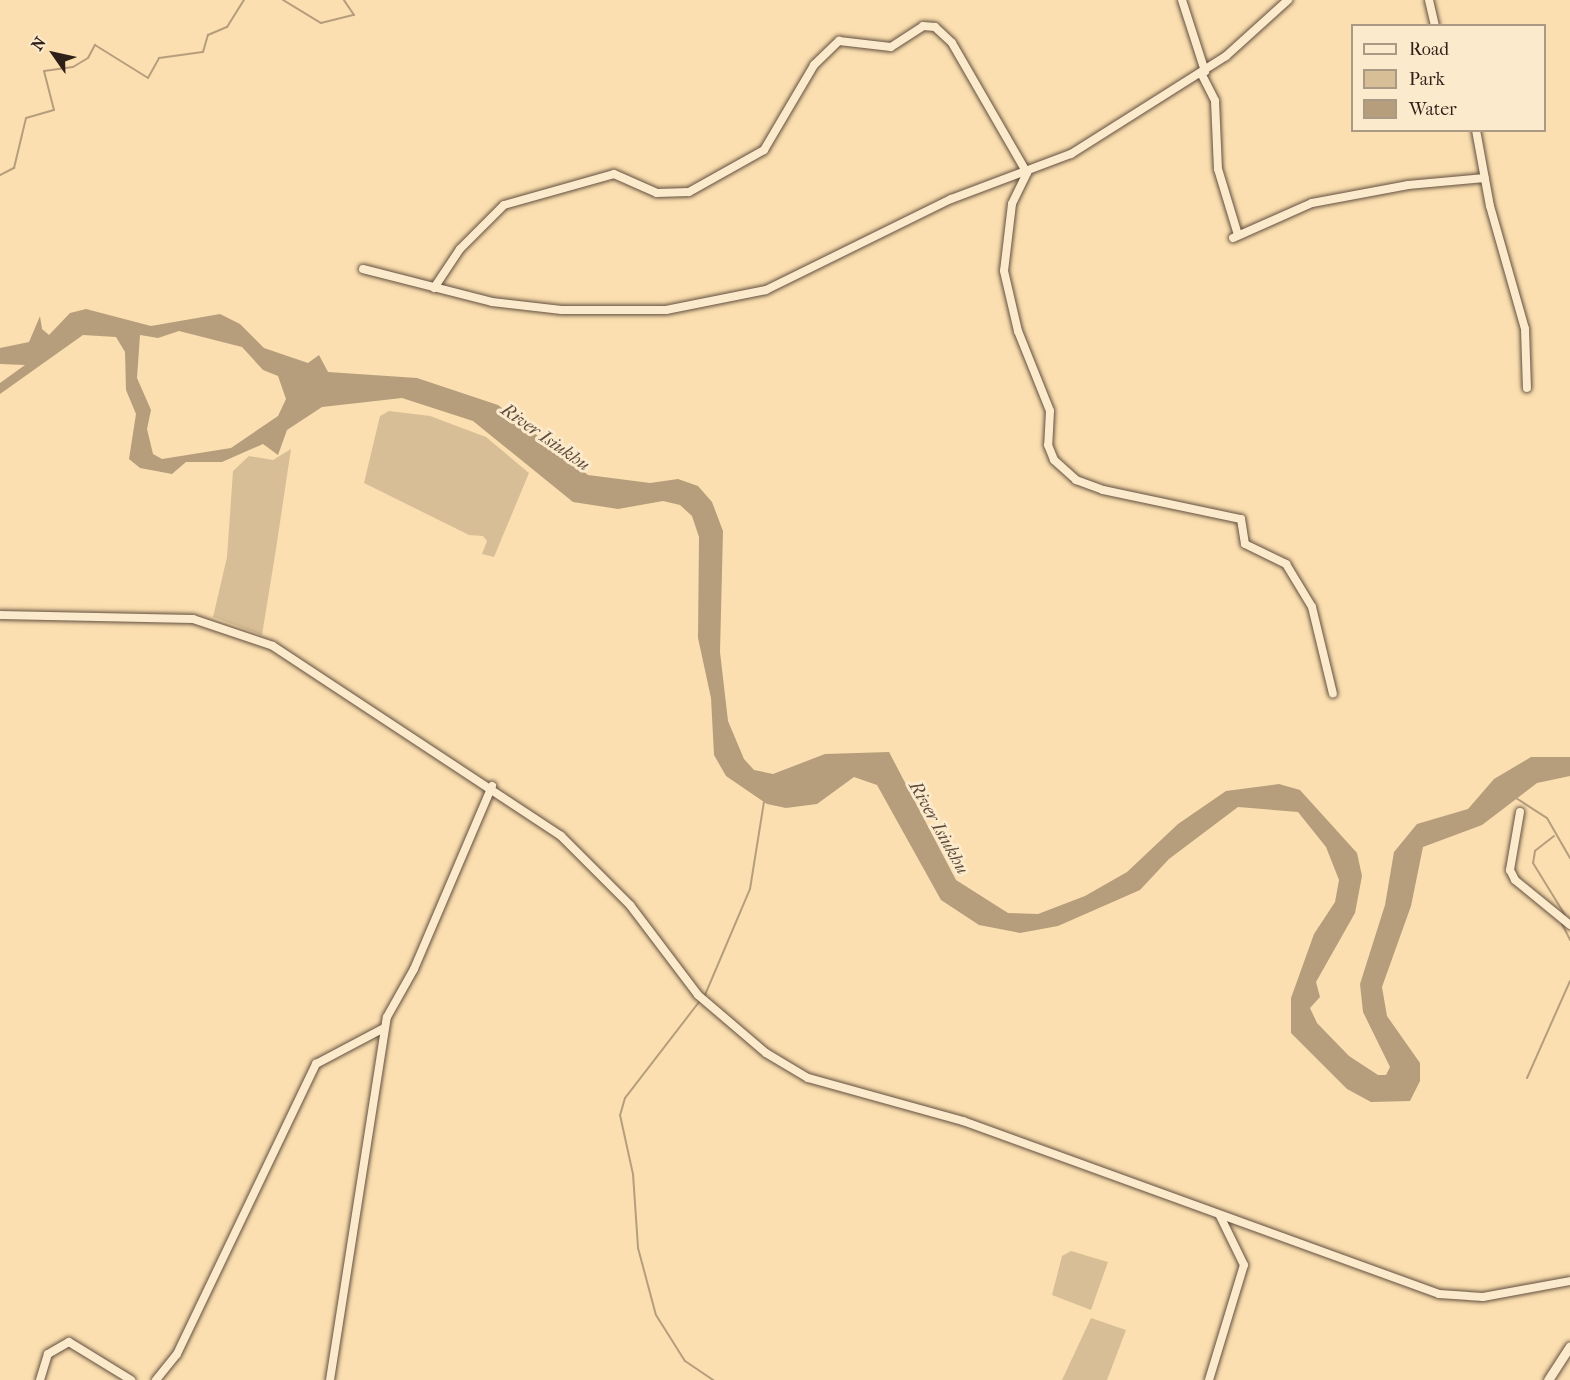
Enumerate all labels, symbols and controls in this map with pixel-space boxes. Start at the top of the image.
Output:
north arrow [24,24,84,84]
legend [1351,24,1546,132]
text: N [27,33,50,54]
text: Road [1409,39,1449,60]
text: Park [1409,69,1445,90]
text: Water [1409,99,1457,120]
water label: River Isiukhu [497,400,593,476]
water label: River Isiukhu [904,778,972,878]

